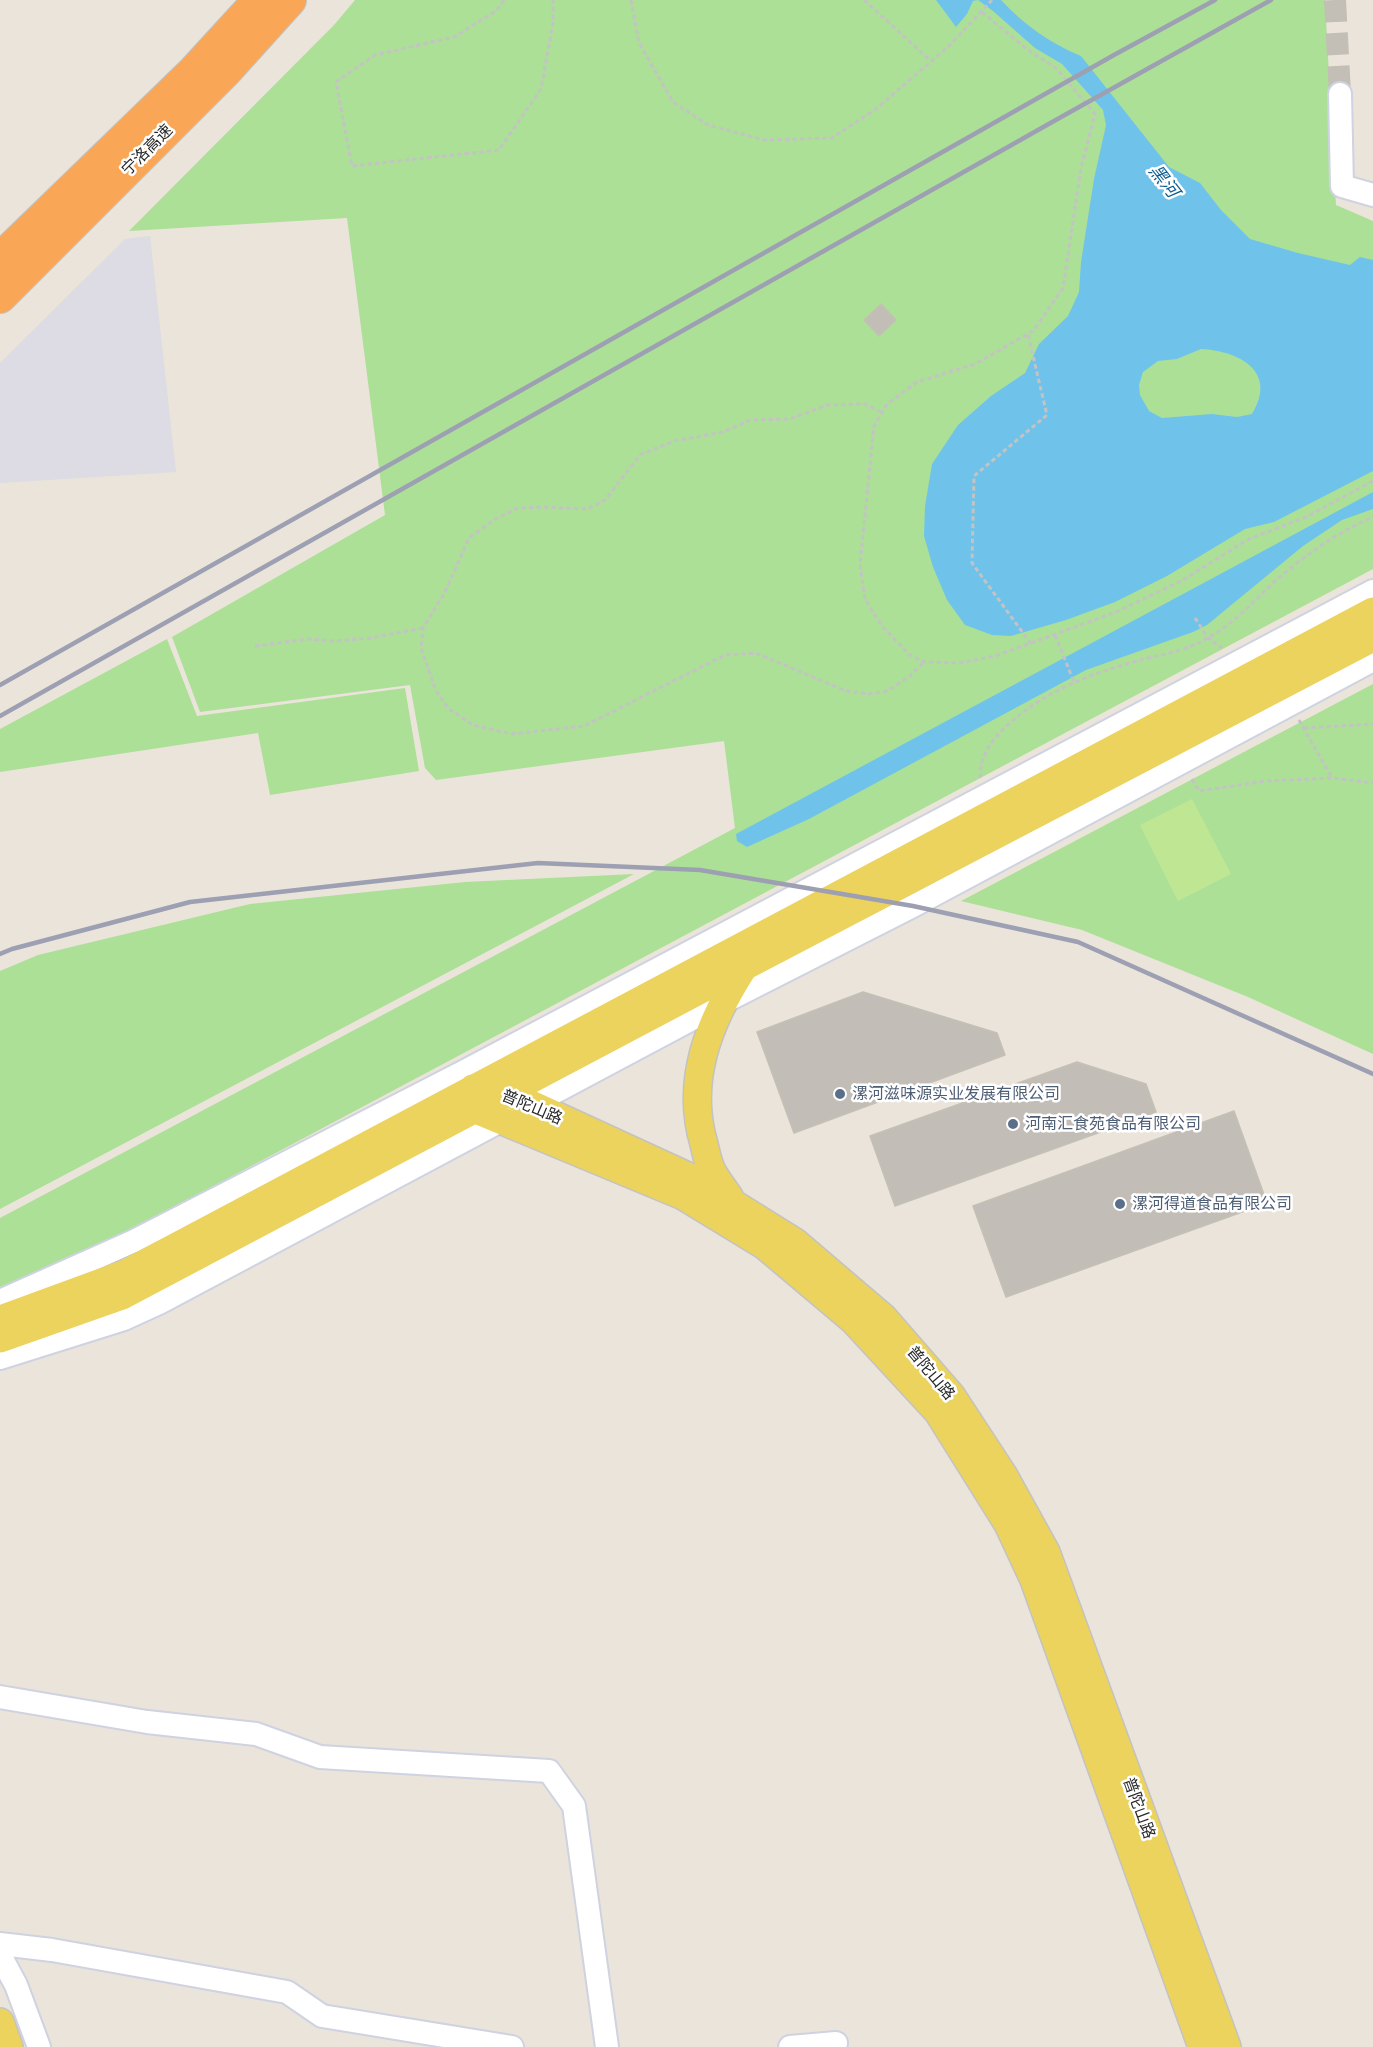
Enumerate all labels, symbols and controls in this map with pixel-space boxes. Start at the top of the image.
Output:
street label: 宁洛高速 [118,121,176,179]
water label: 黑河 [1144,160,1184,202]
place label: 漯河滋味源实业发展有限公司 [852,1084,1060,1104]
street label: 普陀山路 [499,1086,565,1128]
marker: 漯河滋味源实业发展有限公司 [833,1087,847,1101]
place label: 河南汇食苑食品有限公司 [1025,1114,1201,1134]
marker: 河南汇食苑食品有限公司 [1006,1117,1020,1131]
place label: 漯河得道食品有限公司 [1132,1194,1292,1214]
marker: 漯河得道食品有限公司 [1113,1197,1127,1211]
street label: 普陀山路 [903,1342,959,1404]
street label: 普陀山路 [1119,1775,1159,1841]

